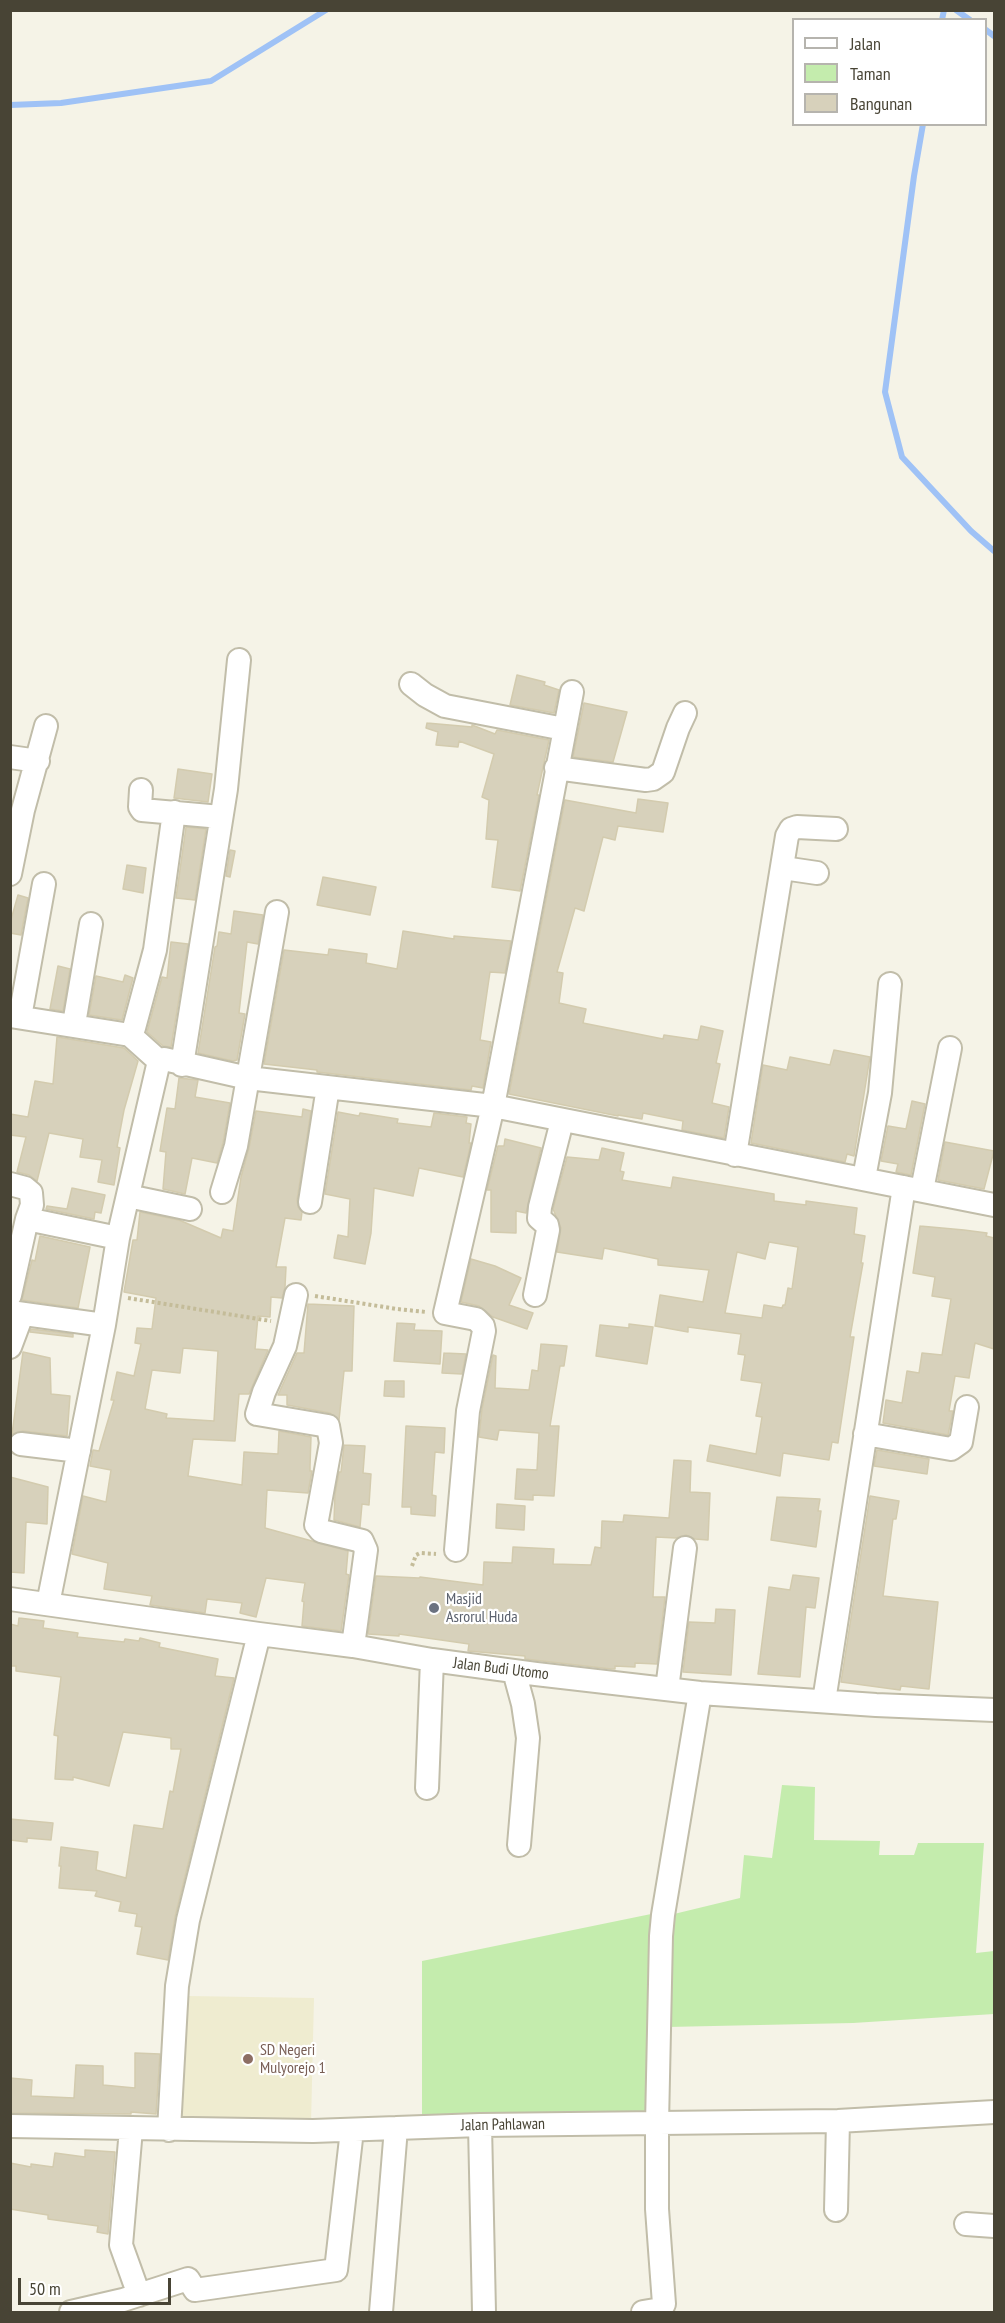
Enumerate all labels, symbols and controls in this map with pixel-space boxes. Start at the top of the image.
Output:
legend [792,18,987,126]
text: Jalan [850,32,881,55]
text: Taman [850,62,891,85]
text: Bangunan [850,92,912,115]
place label: Masjid Asrorul Huda [446,1589,518,1627]
marker: Masjid Asrorul Huda [427,1601,441,1615]
street label: Jalan Budi Utomo [452,1654,550,1684]
place label: SD Negeri Mulyorejo 1 [260,2040,326,2078]
marker: SD Negeri Mulyorejo 1 [241,2052,255,2066]
street label: Jalan Pahlawan [461,2115,545,2135]
scale bar [21,2266,174,2304]
text: 50 m [29,2277,61,2300]

